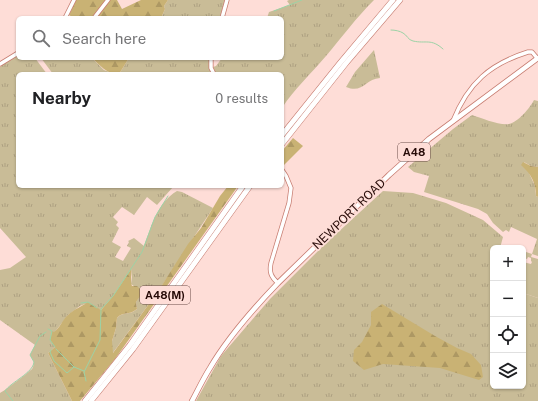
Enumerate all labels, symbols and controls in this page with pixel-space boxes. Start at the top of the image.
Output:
search box [16,16,284,60]
icon: search [30,27,52,49]
text: Search here [62,30,146,47]
text: Nearby [32,88,91,108]
text: 0 results [215,91,268,106]
road number: A48 [398,143,430,161]
street label: NEWPORT ROAD [310,176,388,252]
map controls [490,245,526,389]
button: + [490,245,526,281]
button: − [490,281,526,317]
road number: A48(M) [140,286,190,304]
button: locate [490,317,526,353]
button: layers [490,353,526,389]

